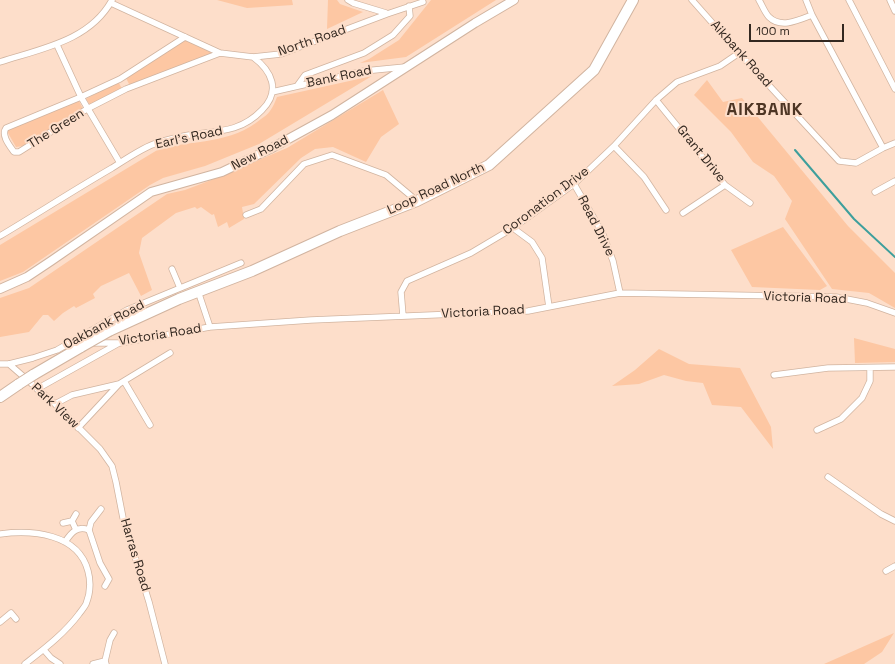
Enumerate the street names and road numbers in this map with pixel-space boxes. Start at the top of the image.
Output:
street label: Aikbank Road [707,17,775,91]
street label: North Road [276,22,348,60]
street label: Bank Road [305,62,373,92]
street label: The Green [25,106,87,152]
street label: Grant Drive [673,122,729,186]
street label: Earl's Road [154,123,224,153]
street label: New Road [229,132,291,174]
street label: Loop Road North [385,160,487,218]
street label: Coronation Drive [500,164,592,238]
street label: Read Drive [574,193,618,259]
street label: Victoria Road [763,289,847,307]
street label: Oakbank Road [61,297,147,353]
street label: Victoria Road [441,302,525,322]
street label: Victoria Road [118,321,202,349]
street label: Park View [28,380,82,432]
street label: Harras Road [117,517,153,593]

